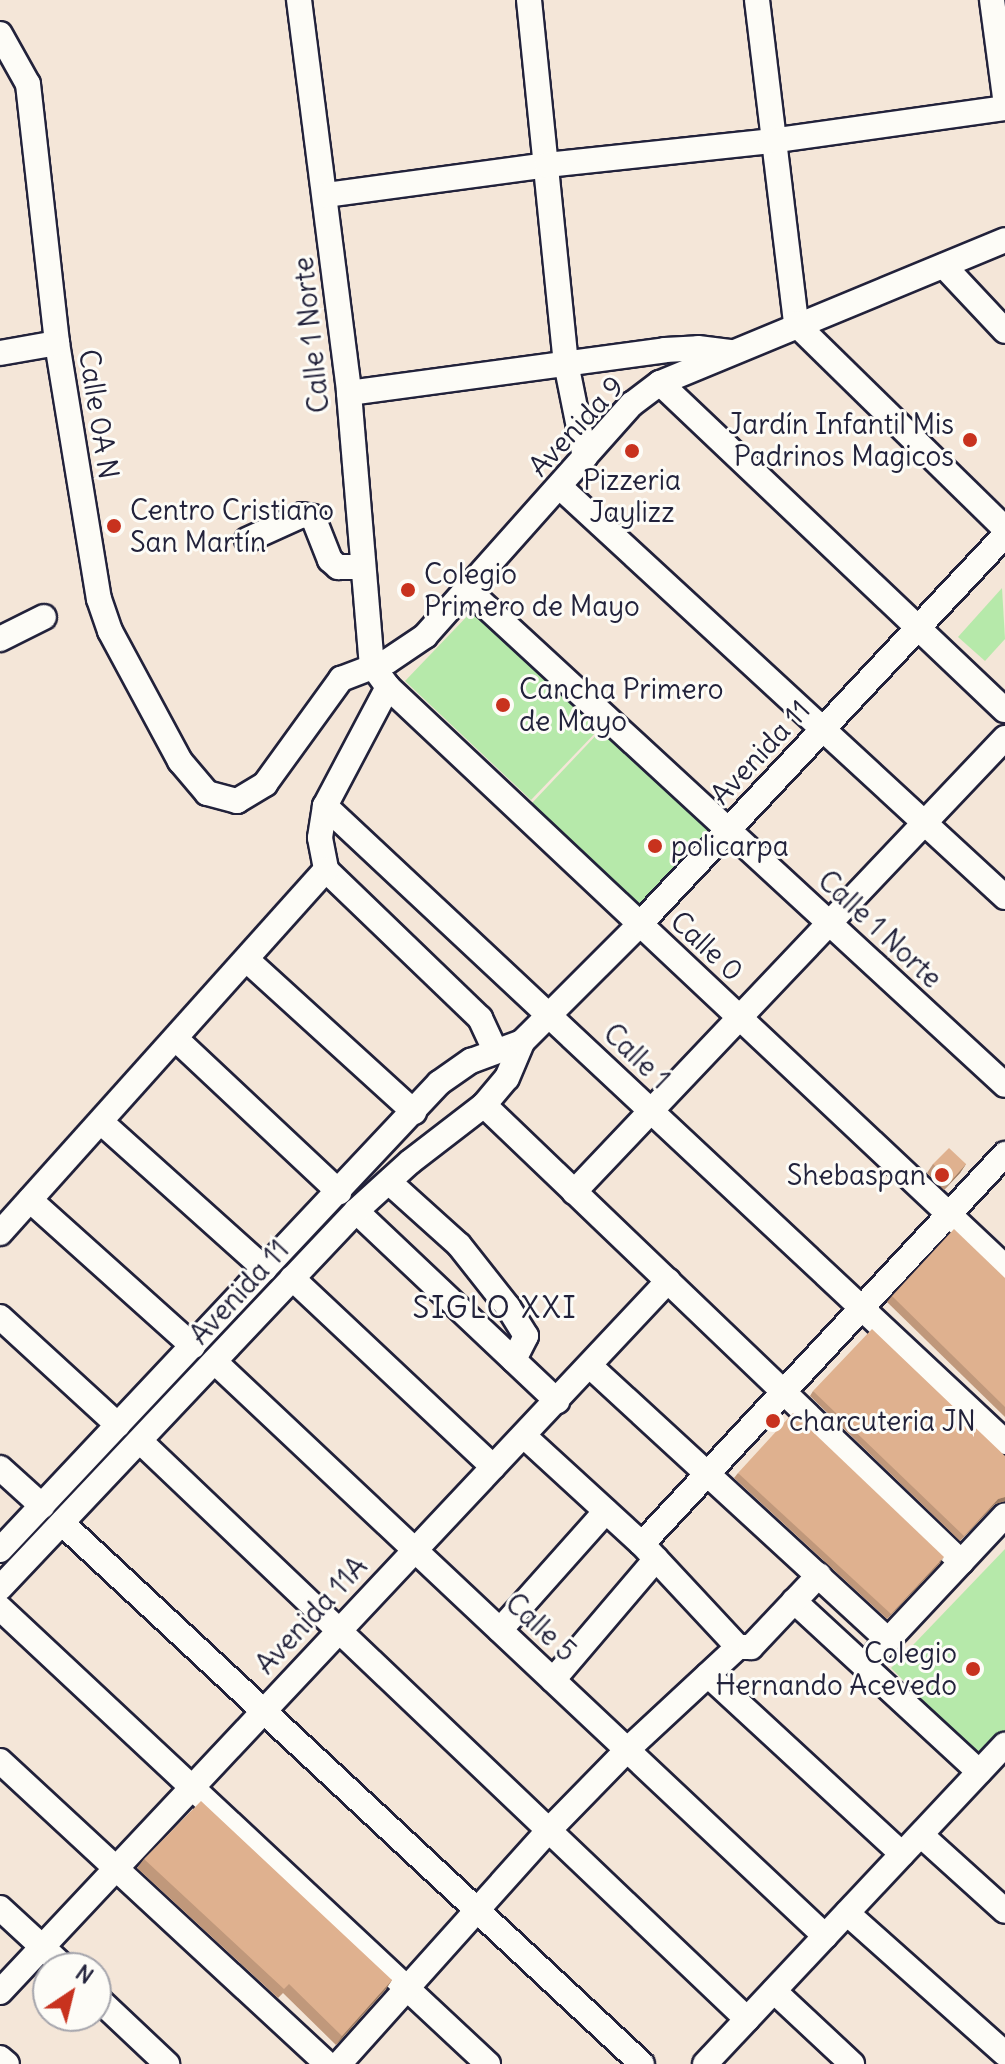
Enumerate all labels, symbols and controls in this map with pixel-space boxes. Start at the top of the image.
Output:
street label: Calle 1 Norte [286,255,336,415]
street label: Calle 0A N [72,347,126,481]
street label: Avenida 9 [521,369,631,483]
place label: Jardín Infantil Mis Padrinos Magicos [728,407,954,473]
marker: Jardín Infantil Mis Padrinos Magicos [961,431,979,449]
marker: Pizzeria Jaylizz [623,442,641,460]
place label: Pizzeria Jaylizz [583,463,681,529]
place label: Centro Cristiano San Martín [130,493,334,559]
marker: Centro Cristiano San Martín [105,517,123,535]
place label: Colegio Primero de Mayo [424,557,640,623]
marker: Colegio Primero de Mayo [399,581,417,599]
place label: Cancha Primero de Mayo [519,672,724,738]
street label: Avenida 11 [703,693,817,811]
marker: Cancha Primero de Mayo [494,696,512,714]
place label: policarpa [671,829,789,863]
marker: policarpa [646,837,664,855]
street label: Calle 1 Norte [811,863,949,995]
street label: Calle 0 [664,904,750,988]
street label: Calle 1 [597,1016,677,1096]
place label: Shebaspan [787,1158,926,1192]
marker: Shebaspan [933,1166,951,1184]
street label: Avenida 11 [182,1233,296,1351]
district label: SIGLO XXI [413,1289,577,1325]
place label: charcuteria JN [789,1404,976,1438]
marker: charcuteria JN [764,1412,782,1430]
street label: Avenida 11A [248,1549,374,1681]
street label: Calle 5 [499,1586,583,1668]
place label: Colegio Hernando Acevedo [716,1636,957,1702]
marker: Colegio Hernando Acevedo [964,1660,982,1678]
north arrow [32,1952,112,2032]
text: N [70,1958,99,1990]

